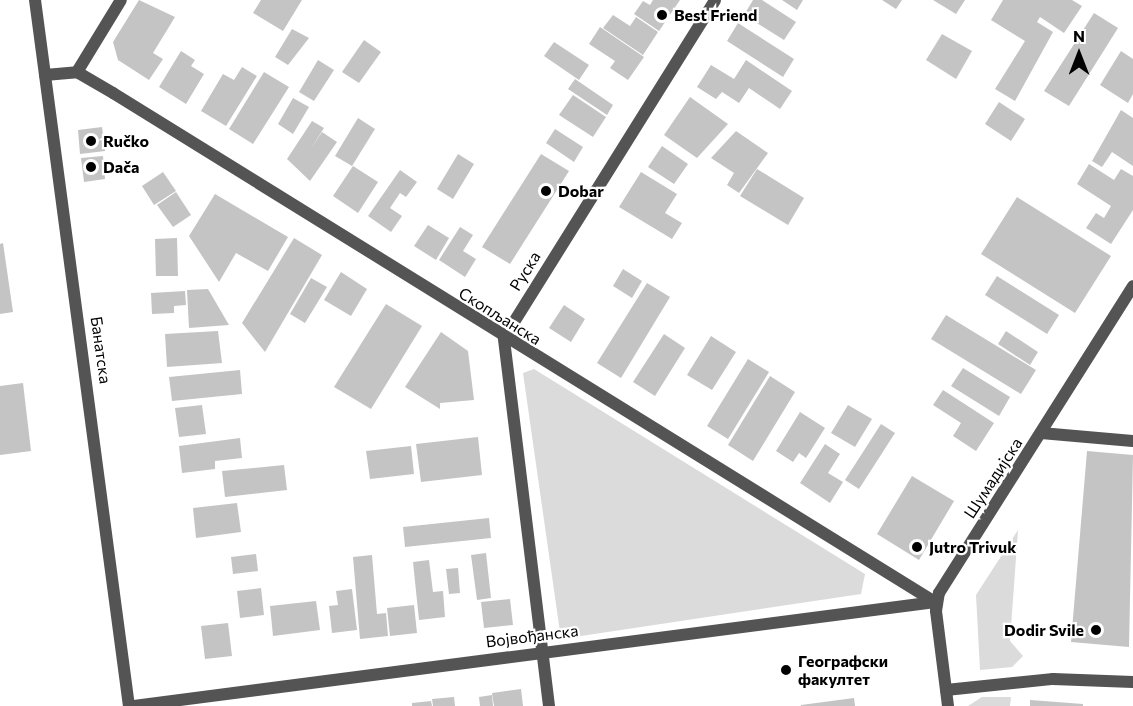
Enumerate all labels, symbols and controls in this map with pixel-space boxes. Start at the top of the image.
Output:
place label: Best Friend [674,5,757,25]
marker: Best Friend [655,8,669,22]
north arrow [1049,24,1109,84]
text: N [1073,26,1085,45]
place label: Ručko [103,131,149,151]
marker: Ručko [84,134,98,148]
place label: Dača [103,157,139,177]
marker: Dača [84,160,98,174]
place label: Dobar [558,181,604,201]
marker: Dobar [539,184,553,198]
street label: Руска [506,248,544,294]
street label: Скопљанска [455,283,545,349]
street label: Банатска [87,315,115,385]
street label: Шумадијска [960,434,1026,522]
place label: Jutro Trivuk [929,537,1016,557]
marker: Jutro Trivuk [910,540,924,554]
place label: Dodir Svile [1004,620,1084,640]
street label: Војвођанска [485,621,579,651]
marker: Dodir Svile [1089,623,1103,637]
place label: Географски факултет [798,651,888,689]
marker: Географски факултет [779,663,793,677]

